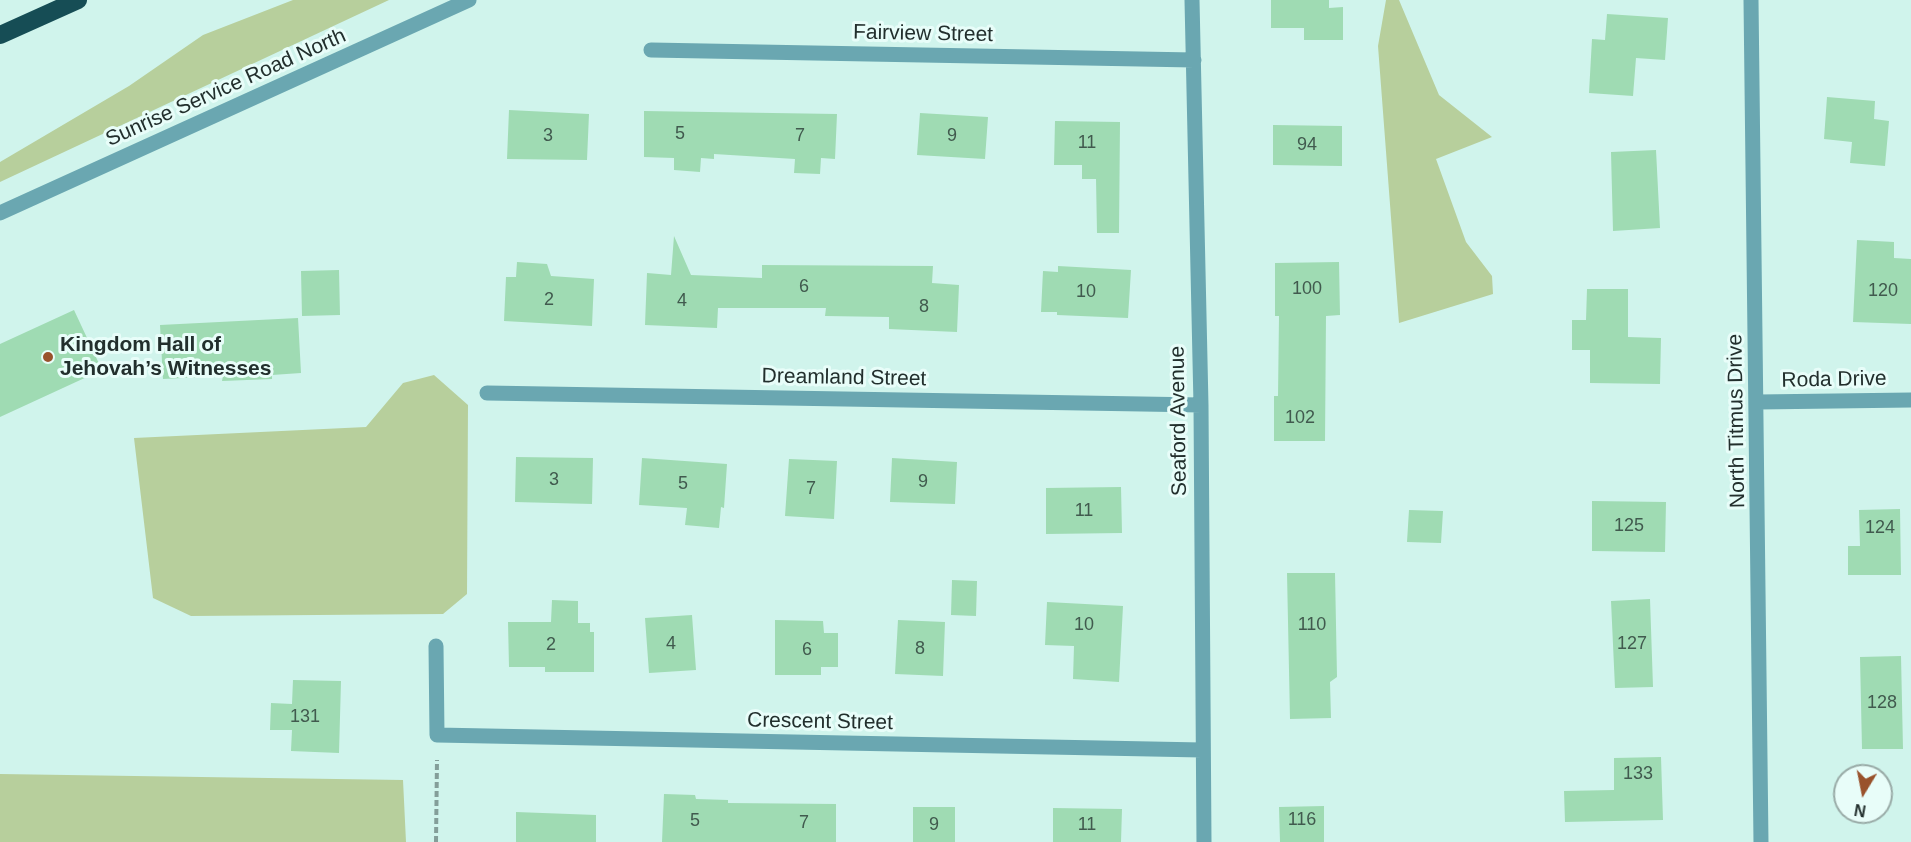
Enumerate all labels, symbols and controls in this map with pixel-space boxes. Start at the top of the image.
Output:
street label: Fairview Street [853,20,993,48]
street label: Sunrise Service Road North [102,24,350,152]
house number: 5 [675,123,685,145]
house number: 3 [543,125,553,147]
house number: 7 [795,125,805,147]
house number: 9 [947,125,957,147]
house number: 11 [1078,132,1096,154]
house number: 94 [1297,134,1317,156]
house number: 6 [799,276,809,298]
house number: 100 [1292,278,1322,300]
house number: 120 [1868,280,1898,302]
house number: 10 [1076,281,1096,303]
house number: 2 [544,289,554,311]
house number: 4 [677,290,687,312]
house number: 8 [919,296,929,318]
place label: Kingdom Hall of Jehovah’s Witnesses [60,332,271,382]
street label: North Titmus Drive [1723,334,1751,508]
street label: Seaford Avenue [1165,346,1193,496]
marker: Kingdom Hall of Jehovah’s Witnesses [41,350,55,364]
street label: Dreamland Street [762,364,926,392]
street label: Roda Drive [1781,366,1887,394]
house number: 102 [1285,407,1315,429]
house number: 3 [549,469,559,491]
house number: 9 [918,471,928,493]
house number: 5 [678,473,688,495]
house number: 7 [806,478,816,500]
house number: 11 [1075,500,1093,522]
house number: 125 [1614,515,1644,537]
house number: 124 [1865,517,1895,539]
house number: 10 [1074,614,1094,636]
house number: 110 [1298,614,1326,636]
house number: 4 [666,633,676,655]
house number: 127 [1617,633,1647,655]
house number: 2 [546,634,556,656]
house number: 8 [915,638,925,660]
house number: 6 [802,639,812,661]
house number: 128 [1867,692,1897,714]
house number: 131 [290,706,320,728]
street label: Crescent Street [747,708,893,736]
house number: 133 [1623,763,1653,785]
north arrow [1833,764,1893,824]
text: N [1853,801,1867,820]
house number: 116 [1288,809,1316,831]
house number: 5 [690,810,700,832]
house number: 7 [799,812,809,834]
house number: 9 [929,814,939,836]
house number: 11 [1078,814,1096,836]

